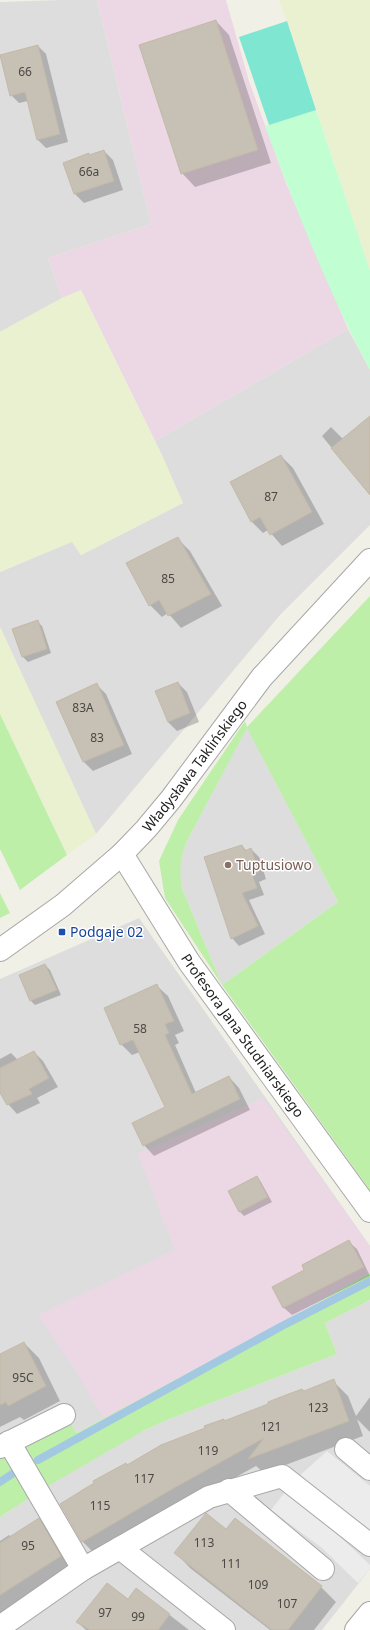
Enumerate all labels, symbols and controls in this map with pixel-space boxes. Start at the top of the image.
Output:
house number: 66 [18,63,32,80]
house number: 66a [79,163,99,180]
house number: 87 [264,488,278,505]
house number: 85 [161,570,175,587]
street label: Władysława Taklińskiego [138,695,251,835]
house number: 83A [72,699,94,716]
house number: 83 [90,729,104,746]
place label: Tuptusiowo [236,855,312,874]
marker: Tuptusiowo [223,860,233,870]
place label: Podgaje 02 [70,922,143,941]
marker: Podgaje 02 [57,927,67,937]
street label: Profesora Jana Studniarskiego [177,950,309,1121]
house number: 58 [133,1020,147,1037]
house number: 95C [12,1369,34,1386]
house number: 123 [308,1399,328,1416]
house number: 121 [261,1418,281,1435]
house number: 119 [198,1442,218,1459]
house number: 117 [134,1470,154,1487]
house number: 115 [90,1497,110,1514]
house number: 113 [194,1534,214,1551]
house number: 95 [21,1537,35,1554]
house number: 111 [221,1555,241,1572]
house number: 109 [248,1576,268,1593]
house number: 107 [277,1595,297,1612]
house number: 97 [98,1604,112,1621]
house number: 99 [131,1608,145,1625]

